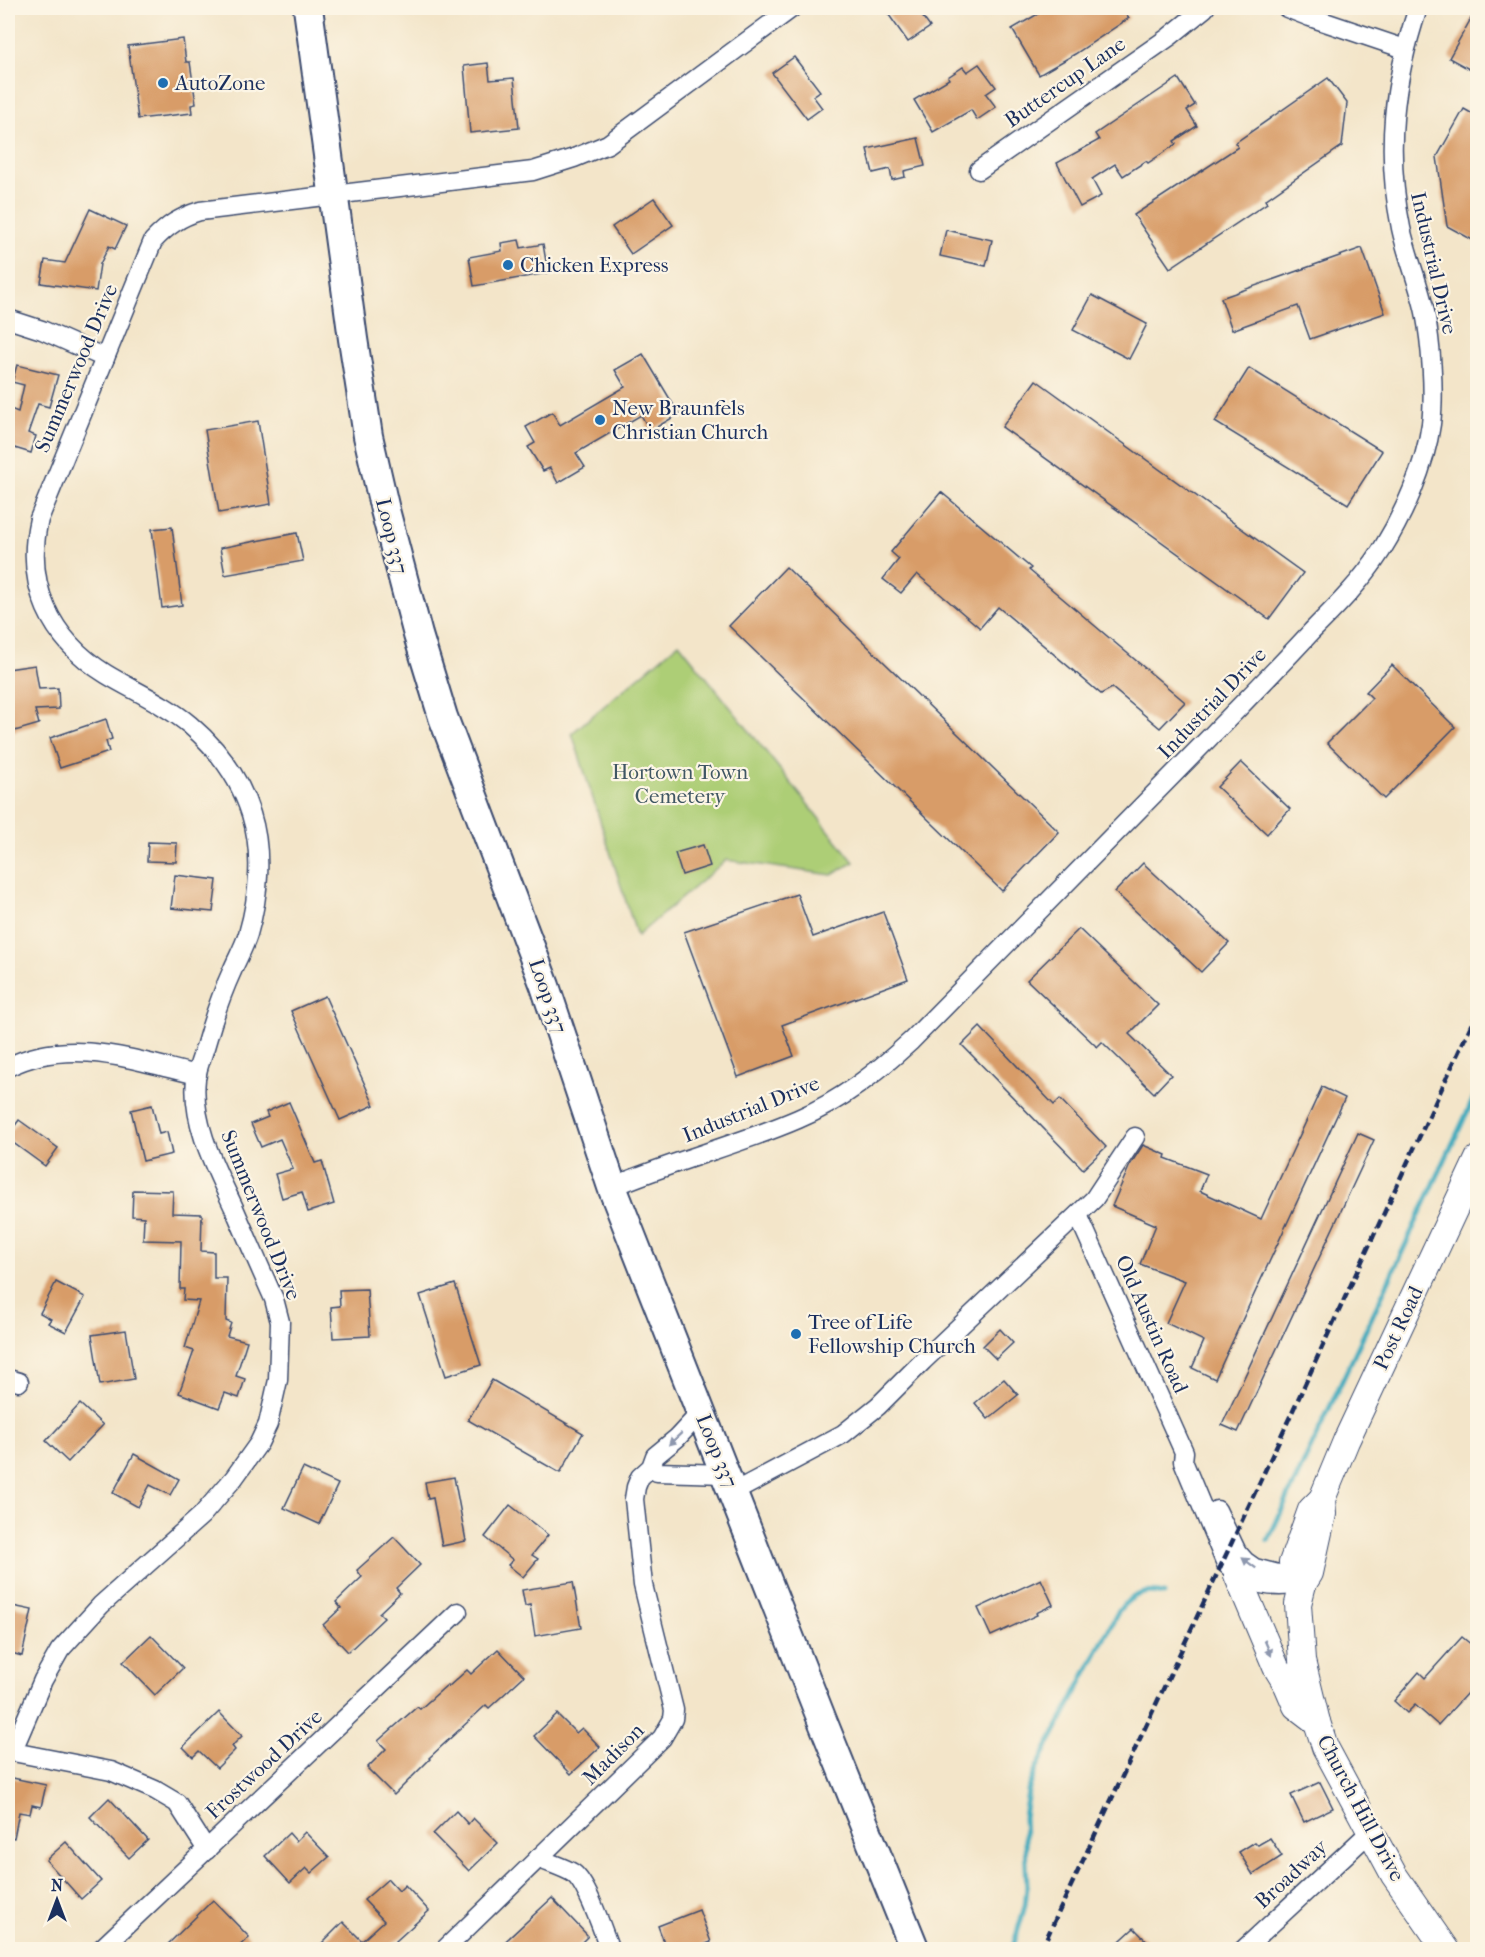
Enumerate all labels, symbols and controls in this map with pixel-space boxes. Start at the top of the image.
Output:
street label: Buttercup Lane [1000,32,1130,132]
place label: AutoZone [174,71,265,95]
marker: AutoZone [156,76,170,90]
street label: Industrial Drive [1406,190,1462,336]
place label: Chicken Express [520,253,669,277]
marker: Chicken Express [501,258,515,272]
street label: Summerwood Drive [30,280,122,456]
place label: New Braunfels Christian Church [612,396,768,444]
marker: New Braunfels Christian Church [593,413,607,427]
street label: Loop 337 [371,496,413,576]
street label: Industrial Drive [1153,642,1271,764]
park label: Hortown Town Cemetery [612,760,748,808]
street label: Loop 337 [524,956,572,1036]
street label: Industrial Drive [679,1071,823,1147]
street label: Summerwood Drive [216,1127,306,1303]
street label: Old Austin Road [1111,1251,1193,1397]
street label: Post Road [1368,1282,1428,1374]
place label: Tree of Life Fellowship Church [808,1310,976,1358]
marker: Tree of Life Fellowship Church [789,1327,803,1341]
street label: Loop 337 [691,1411,743,1491]
one-way arrow [669,1431,683,1445]
one-way arrow [1242,1557,1258,1569]
one-way arrow [1263,1640,1273,1658]
street label: Frostwood Drive [201,1704,327,1824]
street label: Madison [577,1718,649,1790]
street label: Church Hill Drive [1312,1731,1410,1885]
street label: Broadway [1250,1834,1333,1913]
north arrow [27,1870,87,1930]
text: N [51,1876,64,1895]

